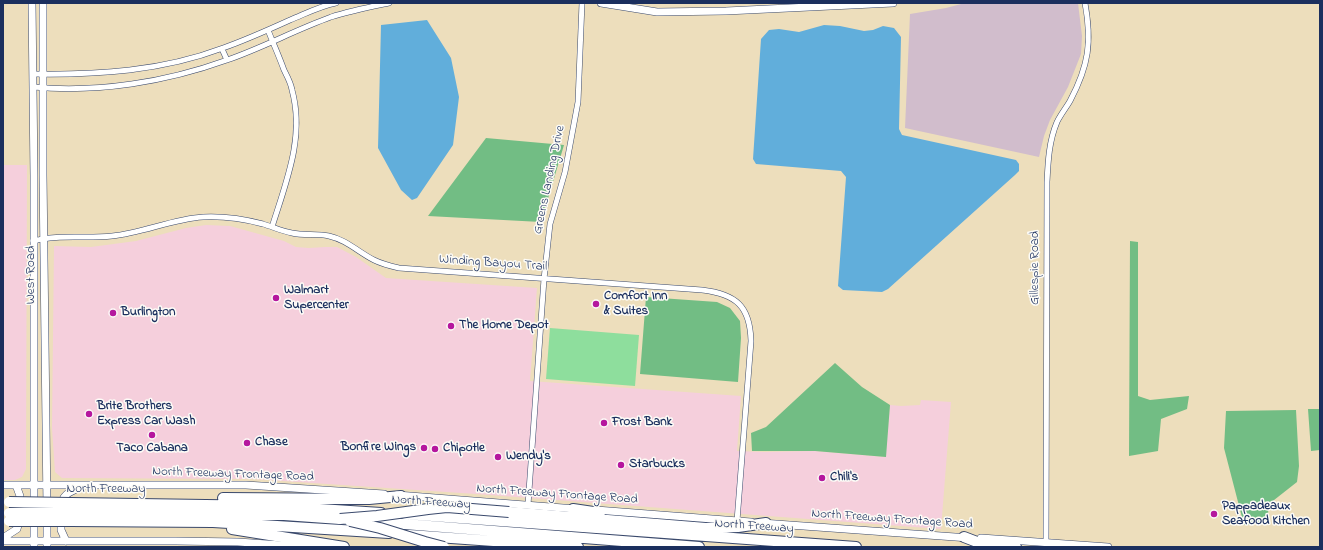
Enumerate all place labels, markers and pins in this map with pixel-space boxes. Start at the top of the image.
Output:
place label: Walmart Supercenter [284,283,349,314]
place label: Comfort Inn & Suites [604,289,668,320]
marker: Walmart Supercenter [271,293,281,303]
marker: Comfort Inn & Suites [591,299,601,309]
place label: Burlington [121,305,175,321]
marker: Burlington [108,308,118,318]
place label: The Home Depot [459,318,549,334]
marker: The Home Depot [446,321,456,331]
place label: Brite Brothers Express Car Wash [97,399,195,430]
marker: Brite Brothers Express Car Wash [84,409,94,419]
place label: Frost Bank [612,415,672,431]
marker: Frost Bank [599,418,609,428]
marker: Taco Cabana [147,430,157,440]
place label: Chase [255,435,288,451]
marker: Chase [242,438,252,448]
place label: Bonfire Wings [341,440,416,456]
place label: Taco Cabana [116,441,188,457]
place label: Chipotle [443,441,485,457]
marker: Bonfire Wings [419,443,429,453]
marker: Chipotle [430,444,440,454]
place label: Wendy's [506,449,551,465]
marker: Wendy's [493,452,503,462]
place label: Starbucks [629,457,685,473]
marker: Starbucks [616,460,626,470]
place label: Chili's [830,470,858,486]
marker: Chili's [817,473,827,483]
place label: Pappadeaux Seafood Kitchen [1222,499,1310,530]
marker: Pappadeaux Seafood Kitchen [1209,509,1219,519]

